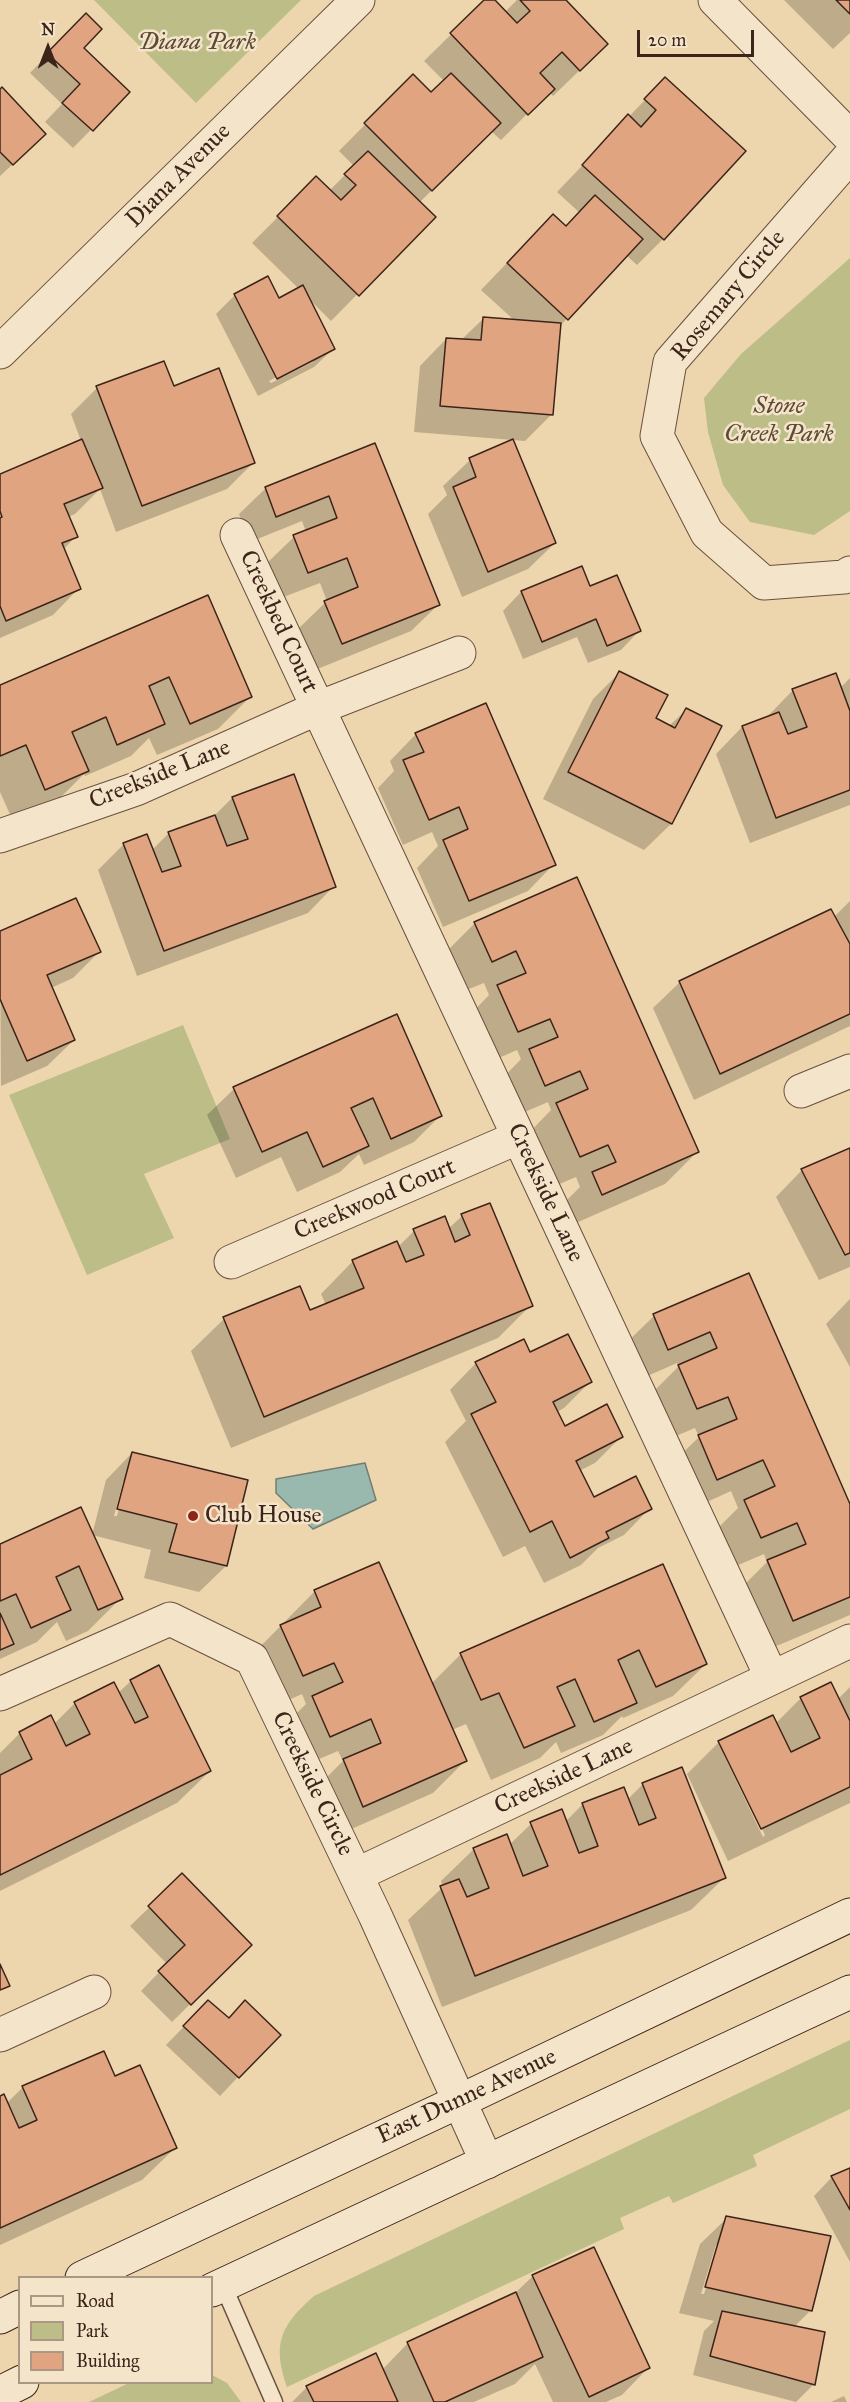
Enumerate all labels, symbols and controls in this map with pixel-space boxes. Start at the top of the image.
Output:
north arrow [18,18,78,78]
scale bar [640,18,757,56]
text: N [41,20,55,39]
park label: Diana Park [138,29,256,57]
text: 20 m [648,29,686,51]
street label: Diana Avenue [121,118,237,234]
street label: Rosemary Circle [666,225,792,367]
park label: Stone Creek Park [724,393,834,449]
street label: Creekbed Court [232,546,324,698]
street label: Creekside Lane [85,734,235,816]
street label: Creekside Lane [500,1119,590,1267]
street label: Creekwood Court [290,1153,460,1247]
place label: Club House [205,1502,322,1530]
marker: Club House [186,1509,200,1523]
street label: Creekside Circle [265,1707,359,1861]
street label: Creekside Lane [490,1732,638,1822]
street label: East Dunne Avenue [373,2043,561,2151]
legend [18,2276,213,2384]
text: Road [76,2290,114,2312]
text: Park [76,2320,109,2342]
text: Building [76,2350,139,2372]

